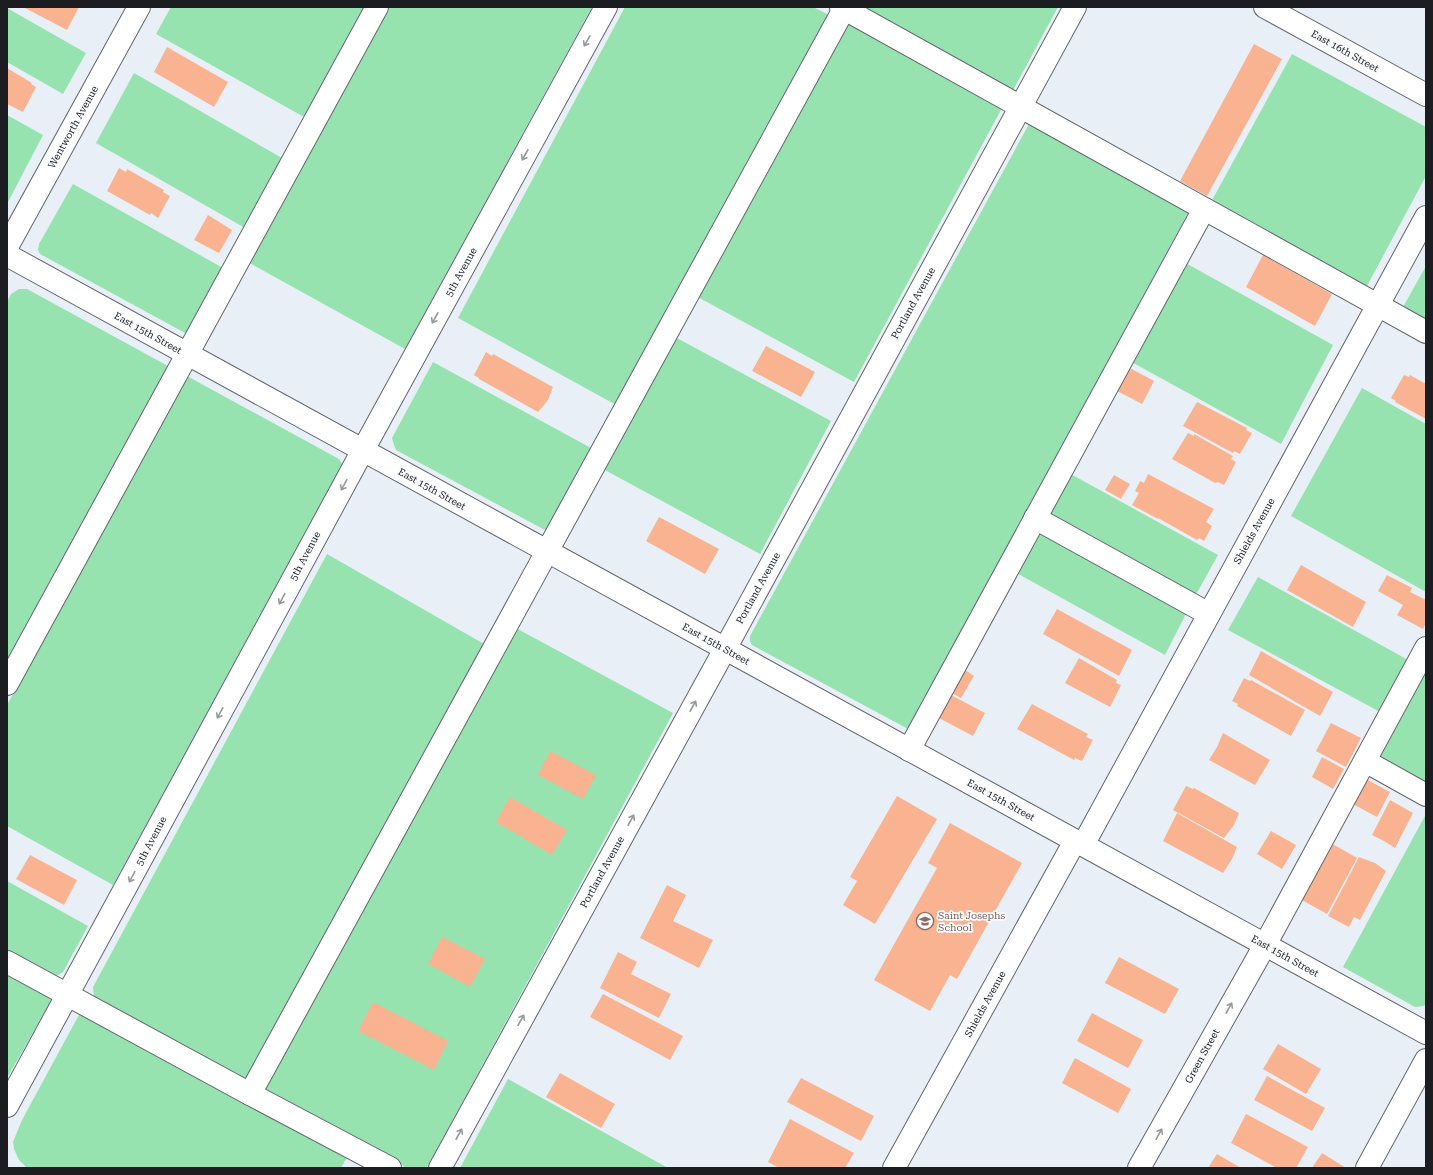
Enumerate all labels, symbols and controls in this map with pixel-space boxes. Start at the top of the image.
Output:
street label: East 16th Street [1309,28,1381,74]
one-way arrow [583,35,591,47]
street label: Wentworth Avenue [46,83,100,170]
one-way arrow [520,149,528,161]
street label: 5th Avenue [443,245,479,298]
street label: Portland Avenue [889,265,937,341]
street label: East 15th Street [112,310,184,356]
one-way arrow [431,312,439,324]
street label: East 15th Street [396,466,468,512]
one-way arrow [340,478,348,490]
street label: Shields Avenue [1231,496,1277,566]
street label: 5th Avenue [287,529,323,582]
street label: Portland Avenue [734,550,782,626]
one-way arrow [278,593,286,605]
street label: East 15th Street [680,621,752,667]
one-way arrow [690,700,698,712]
one-way arrow [216,707,224,719]
street label: East 15th Street [965,777,1037,823]
street label: 5th Avenue [133,814,169,867]
one-way arrow [627,814,635,826]
street label: Portland Avenue [578,834,626,910]
one-way arrow [127,870,135,882]
place label: Saint Josephs School [938,910,1005,933]
school or university icon: Saint Josephs School [915,911,935,931]
street label: East 15th Street [1249,933,1321,979]
street label: Shields Avenue [962,969,1008,1039]
one-way arrow [1226,1002,1233,1014]
one-way arrow [518,1014,526,1026]
street label: Green Street [1183,1027,1222,1085]
one-way arrow [455,1128,463,1140]
one-way arrow [1155,1128,1163,1140]

